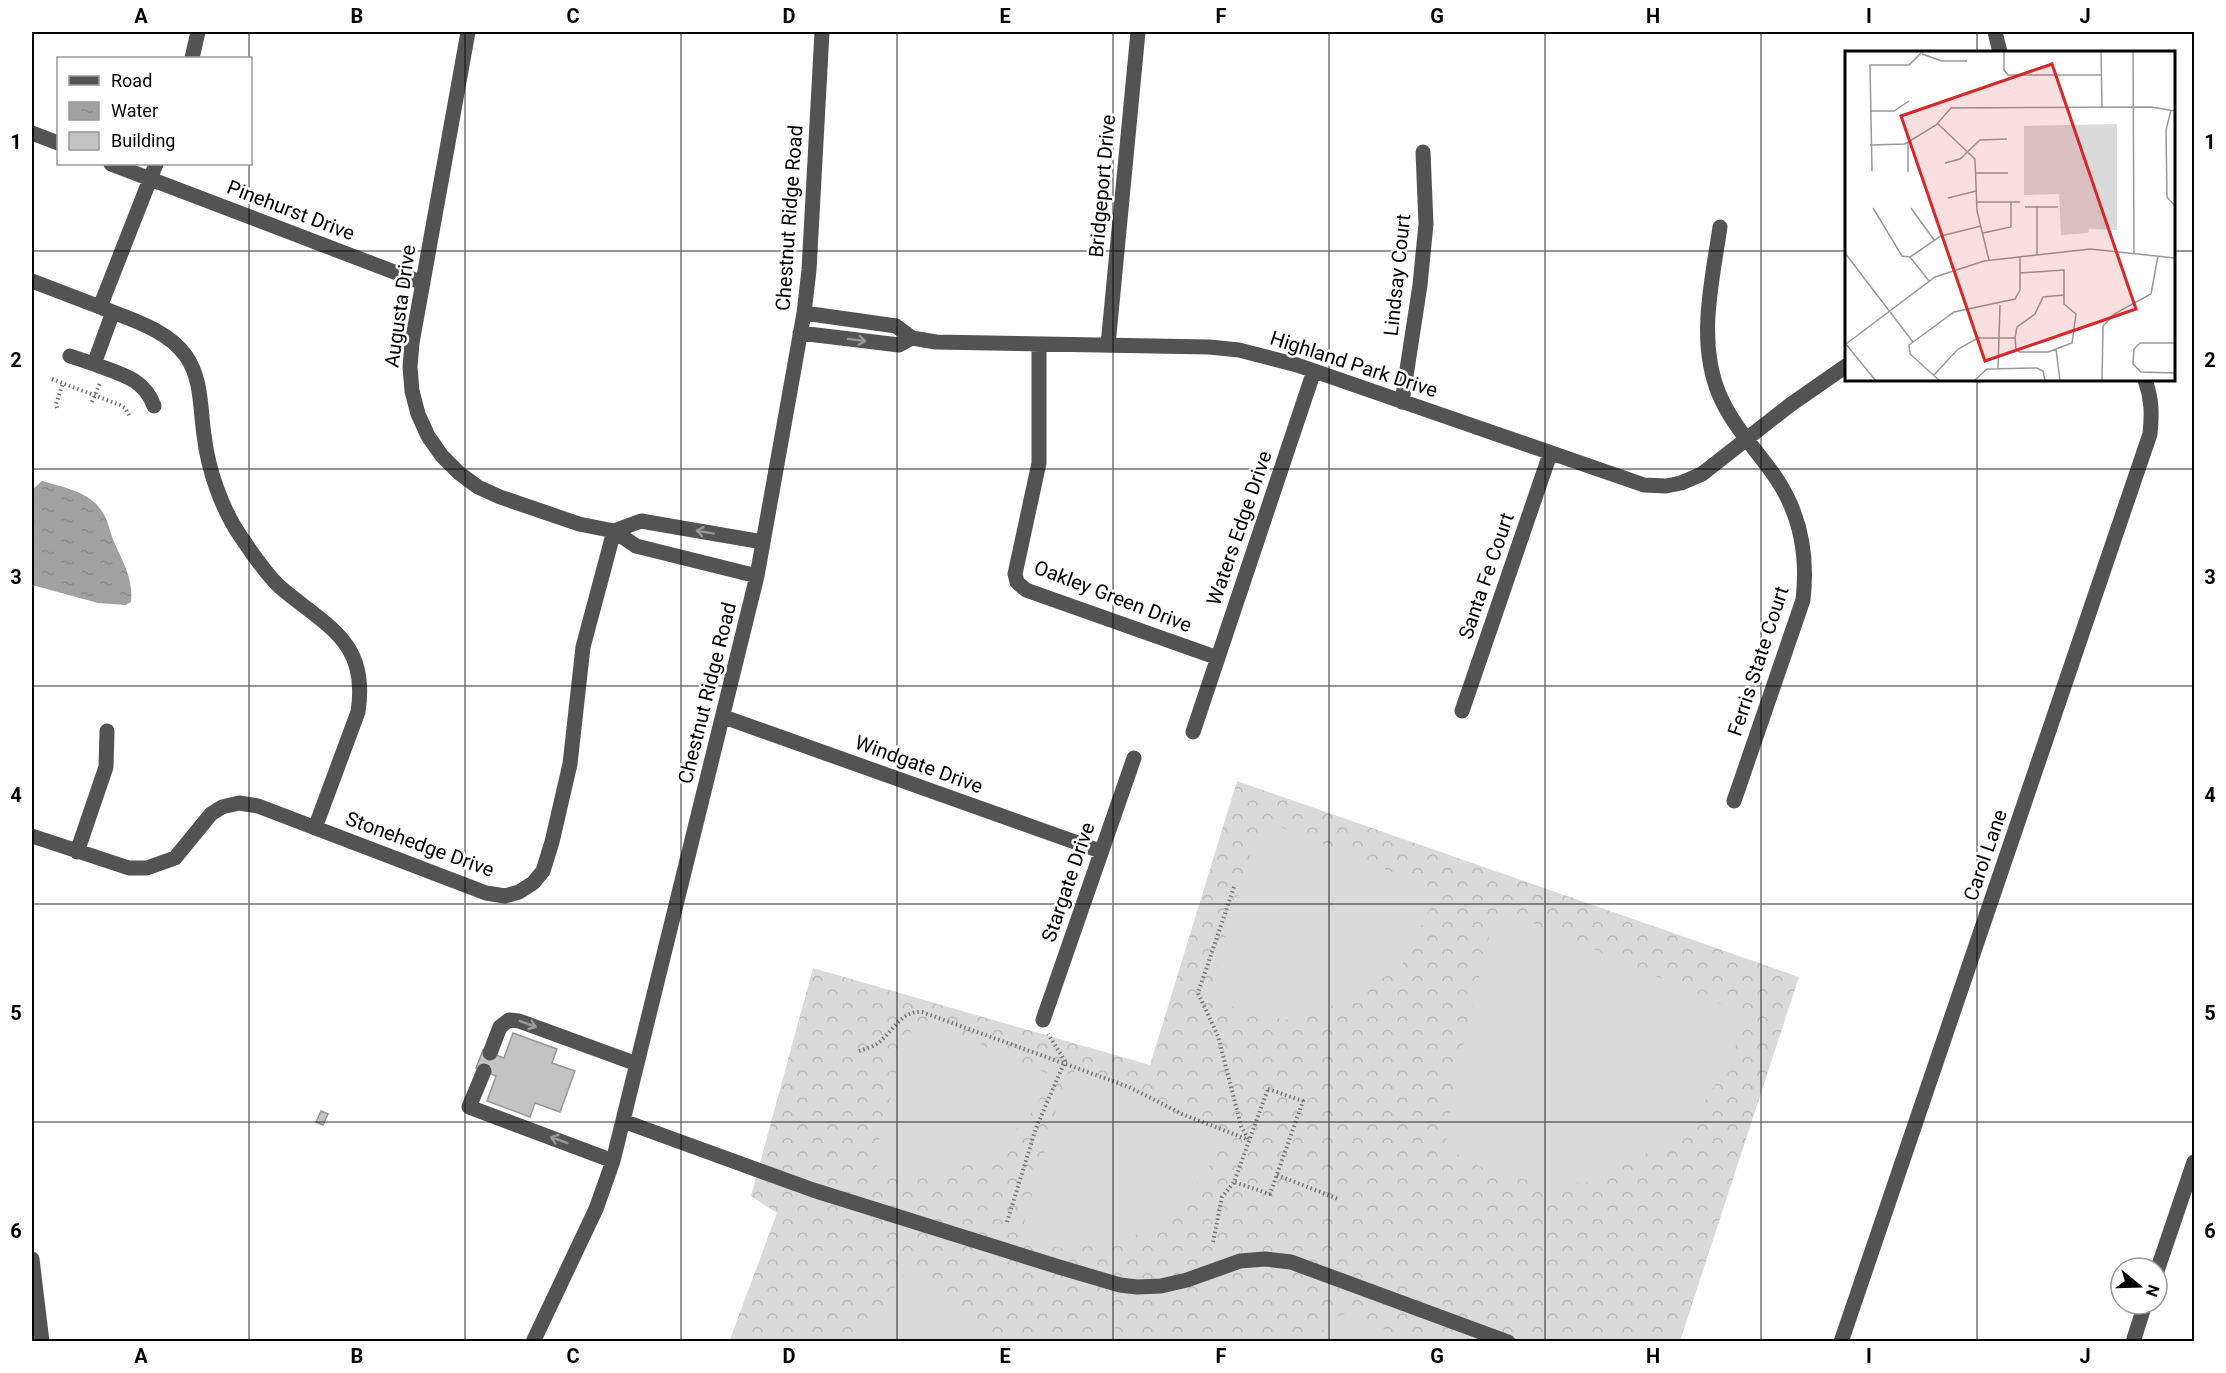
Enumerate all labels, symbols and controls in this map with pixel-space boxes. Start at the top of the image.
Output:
text: A [134,4,148,28]
text: B [351,4,363,28]
text: C [566,4,580,28]
text: D [783,4,796,28]
text: E [999,4,1011,28]
text: F [1216,4,1227,28]
text: G [1430,4,1444,28]
text: H [1646,4,1660,28]
text: I [1866,4,1872,28]
text: J [2079,4,2091,28]
inset map [1845,51,2175,381]
legend [57,57,252,165]
text: Road [111,70,152,91]
text: Water [111,100,158,121]
street label: Bridgeport Drive [1084,113,1120,259]
street label: Chestnut Ridge Road [771,124,807,312]
text: 1 [10,130,22,154]
text: Building [111,130,175,151]
text: 1 [2204,130,2216,154]
street label: Pinehurst Drive [224,175,358,245]
street label: Lindsay Court [1379,213,1415,337]
street label: Augusta Drive [379,243,421,369]
street label: Highland Park Drive [1267,326,1441,402]
one-way arrow [847,335,867,346]
text: 2 [10,348,22,372]
text: 2 [2204,348,2216,372]
street label: Waters Edge Drive [1201,448,1277,608]
street label: Santa Fe Court [1453,510,1519,642]
one-way arrow [696,526,715,537]
street label: Oakley Green Drive [1031,555,1195,637]
text: 3 [10,565,22,589]
text: 3 [2204,565,2216,589]
street label: Ferris State Court [1723,583,1793,739]
street label: Chestnut Ridge Road [673,600,741,786]
street label: Windgate Drive [852,730,986,798]
text: 4 [10,783,22,807]
text: 4 [2204,783,2216,807]
street label: Stonehedge Drive [343,806,497,882]
street label: Carol Lane [1958,806,2012,904]
street label: Stargate Drive [1036,819,1100,945]
text: 5 [10,1001,22,1025]
text: 5 [2204,1001,2216,1025]
one-way arrow [518,1020,537,1031]
one-way arrow [550,1134,568,1145]
text: 6 [10,1219,22,1243]
text: 6 [2204,1219,2216,1243]
north arrow [2109,1256,2169,1316]
text: N [2142,1282,2164,1299]
text: A [134,1344,148,1368]
text: B [351,1344,363,1368]
text: C [566,1344,580,1368]
text: D [783,1344,796,1368]
text: E [999,1344,1011,1368]
text: F [1216,1344,1227,1368]
text: G [1430,1344,1444,1368]
text: H [1646,1344,1660,1368]
text: I [1866,1344,1872,1368]
text: J [2079,1344,2091,1368]

